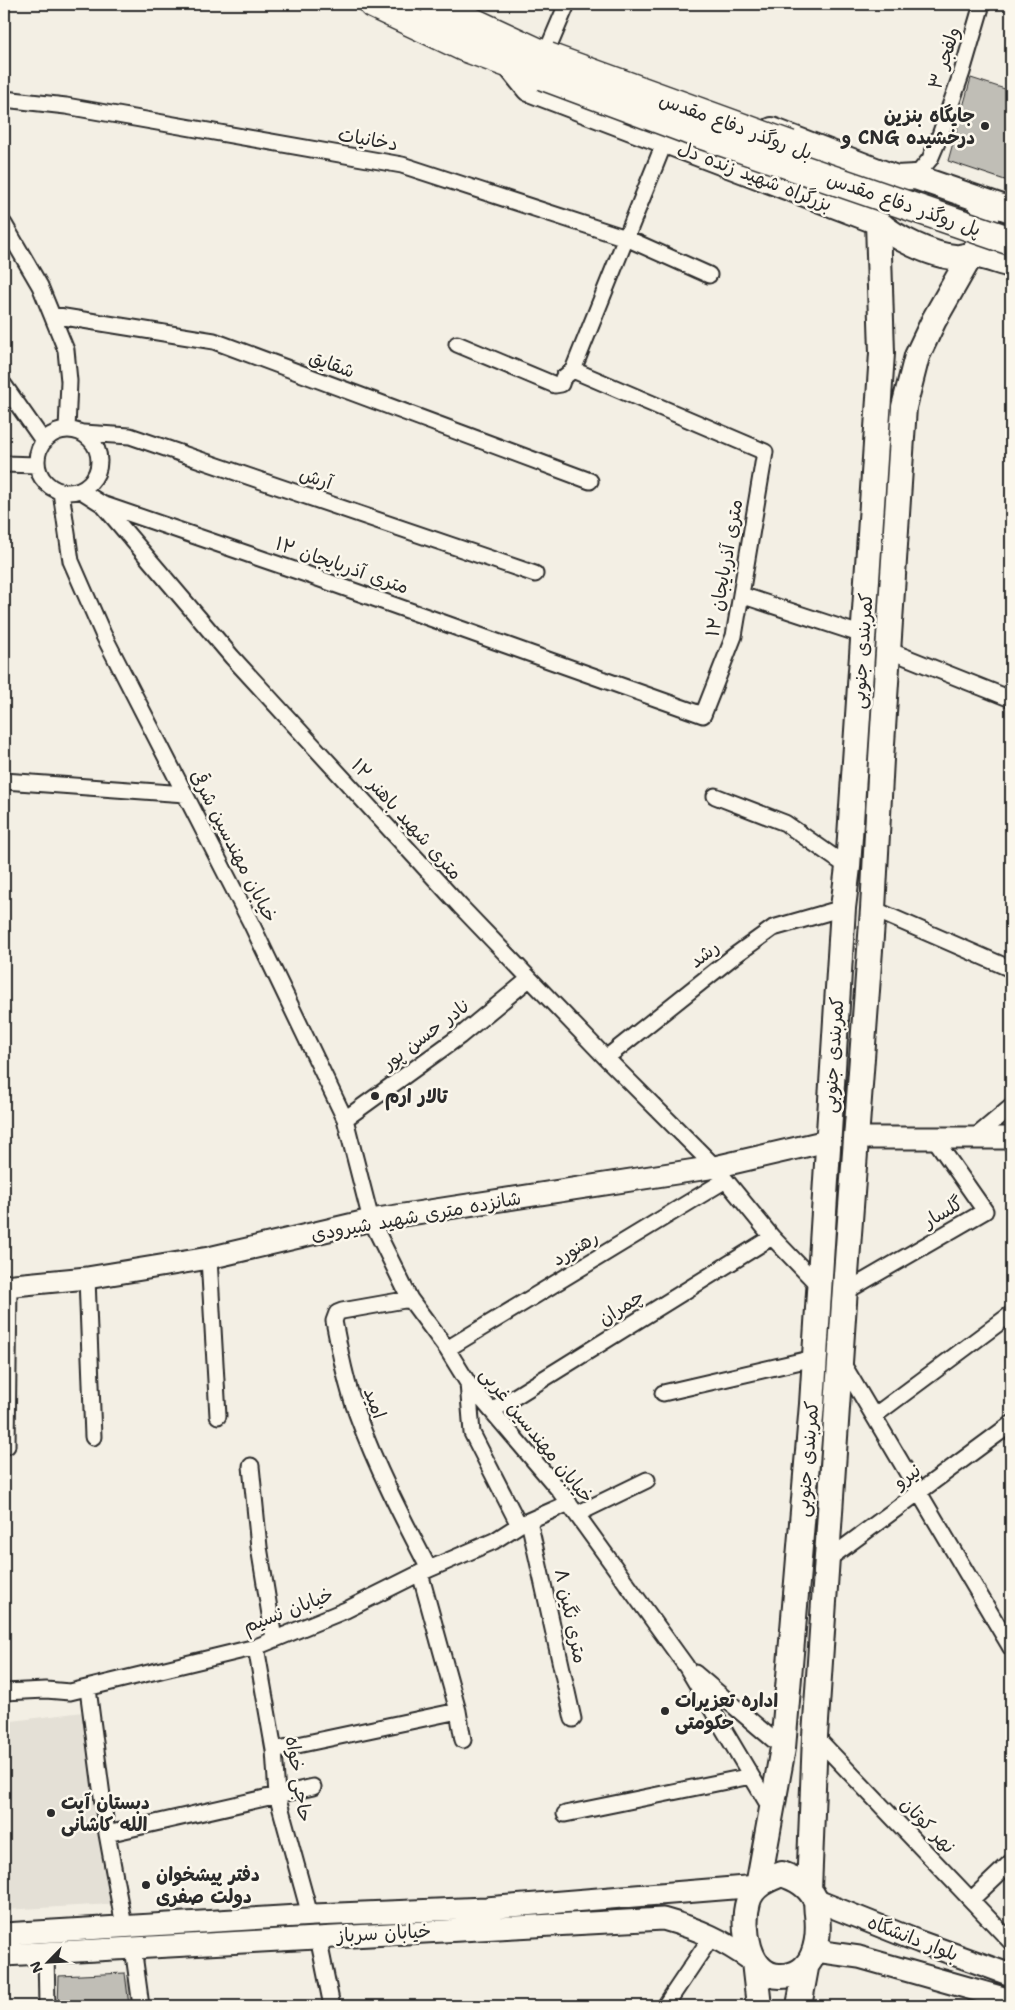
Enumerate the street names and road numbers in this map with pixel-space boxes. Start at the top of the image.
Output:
street label: ولفجر ۳ [922,24,966,92]
street label: بل روگذر دفاع مقدس [656,87,816,166]
street label: دخانیات [336,121,400,157]
street label: بزرگراه شهید زنده دل [674,135,836,217]
street label: پل روگذر دفاع مقدس [823,166,984,243]
street label: شقایق [306,344,358,384]
street label: آرش [296,461,337,496]
street label: ۱۲ متری آذربایجان [700,497,748,639]
street label: ۱۲ متری آذربایجان [272,530,412,600]
street label: کمربندی جنوبی [845,592,879,710]
street label: ۱۲ متری شهید باهنر [346,753,468,885]
street label: خیابان مهندسین شرقی [185,765,283,927]
street label: رشد [684,934,724,974]
street label: نادر حسن پور [375,993,475,1077]
street label: کمربندی جنوبی [816,996,850,1114]
street label: شانزده متری شهید شیرودی [309,1185,523,1247]
street label: گلسار [917,1191,968,1234]
street label: رهنورد [547,1224,603,1272]
street label: چمران [593,1283,649,1331]
street label: خیابان مهندسین غربی [474,1362,600,1508]
street label: امید [358,1384,392,1422]
street label: کمربندی جنوبی [789,1400,825,1518]
street label: نیرو [887,1458,926,1495]
street label: ۸ متری نگین [549,1566,593,1666]
street label: خیابان نسیم [239,1581,337,1641]
street label: حاجی خواه [280,1734,318,1824]
street label: نهر کوتان [895,1791,961,1859]
street label: بلوار دانشگاه [864,1909,962,1967]
street label: خیابان سرباز [334,1918,432,1948]

